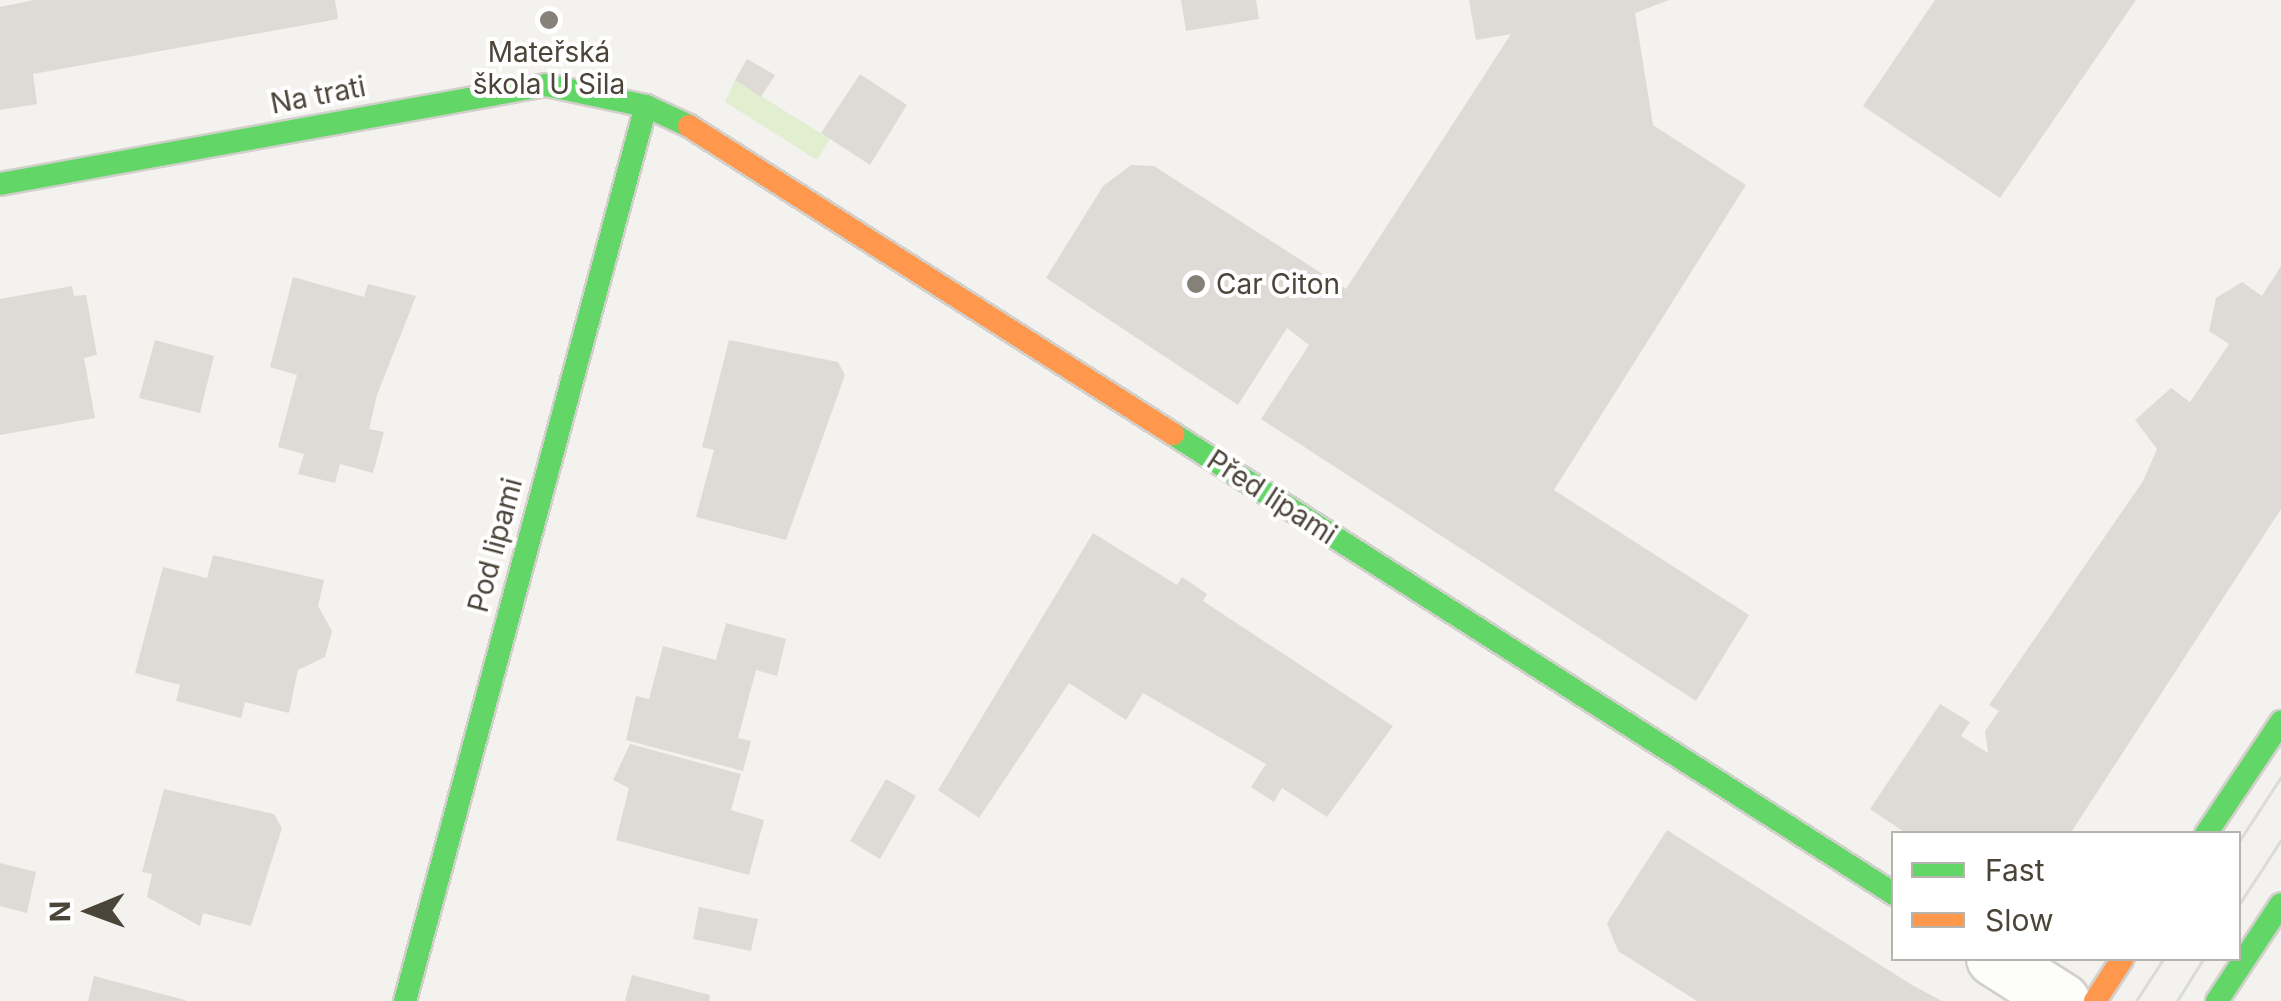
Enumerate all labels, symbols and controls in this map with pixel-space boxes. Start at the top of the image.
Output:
marker: Mateřská škola U Sila [538,9,560,31]
place label: Mateřská škola U Sila [473,35,625,101]
street label: Na trati [268,69,368,121]
place label: Car Citon [1216,267,1340,301]
marker: Car Citon [1185,273,1207,295]
street label: Před lipami [1201,443,1343,551]
street label: Pod lipami [461,474,529,616]
legend [1891,831,2241,961]
text: Fast [1985,852,2044,888]
north arrow [40,861,140,961]
text: N [43,901,77,922]
text: Slow [1985,902,2054,938]

